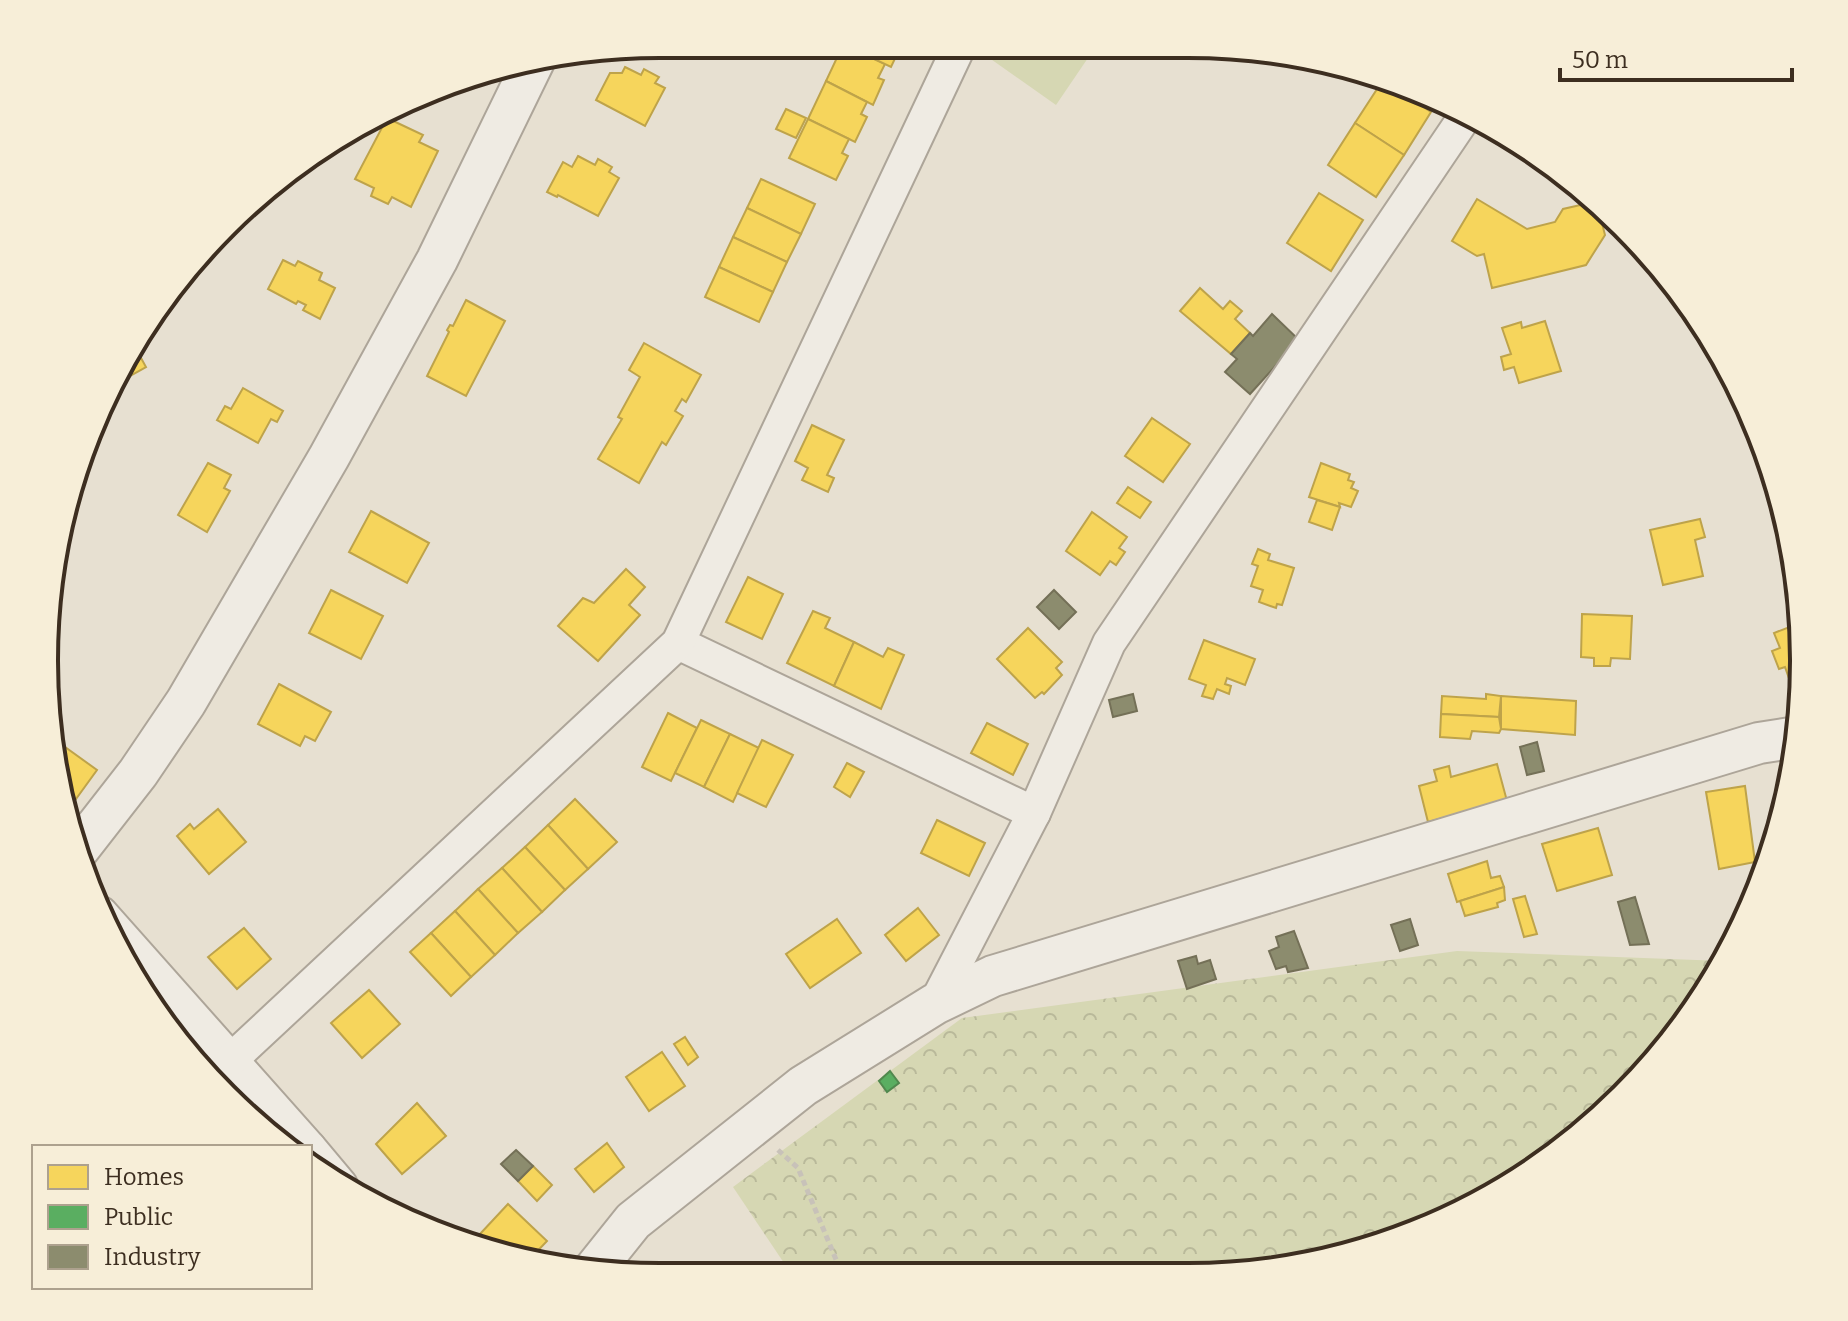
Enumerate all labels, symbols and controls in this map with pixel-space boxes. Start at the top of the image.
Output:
scale bar [1560,32,1792,82]
text: 50 m [1572,46,1628,74]
legend [32,1145,312,1289]
text: Homes [104,1163,184,1191]
text: Public [104,1203,173,1231]
text: Industry [104,1243,201,1271]

